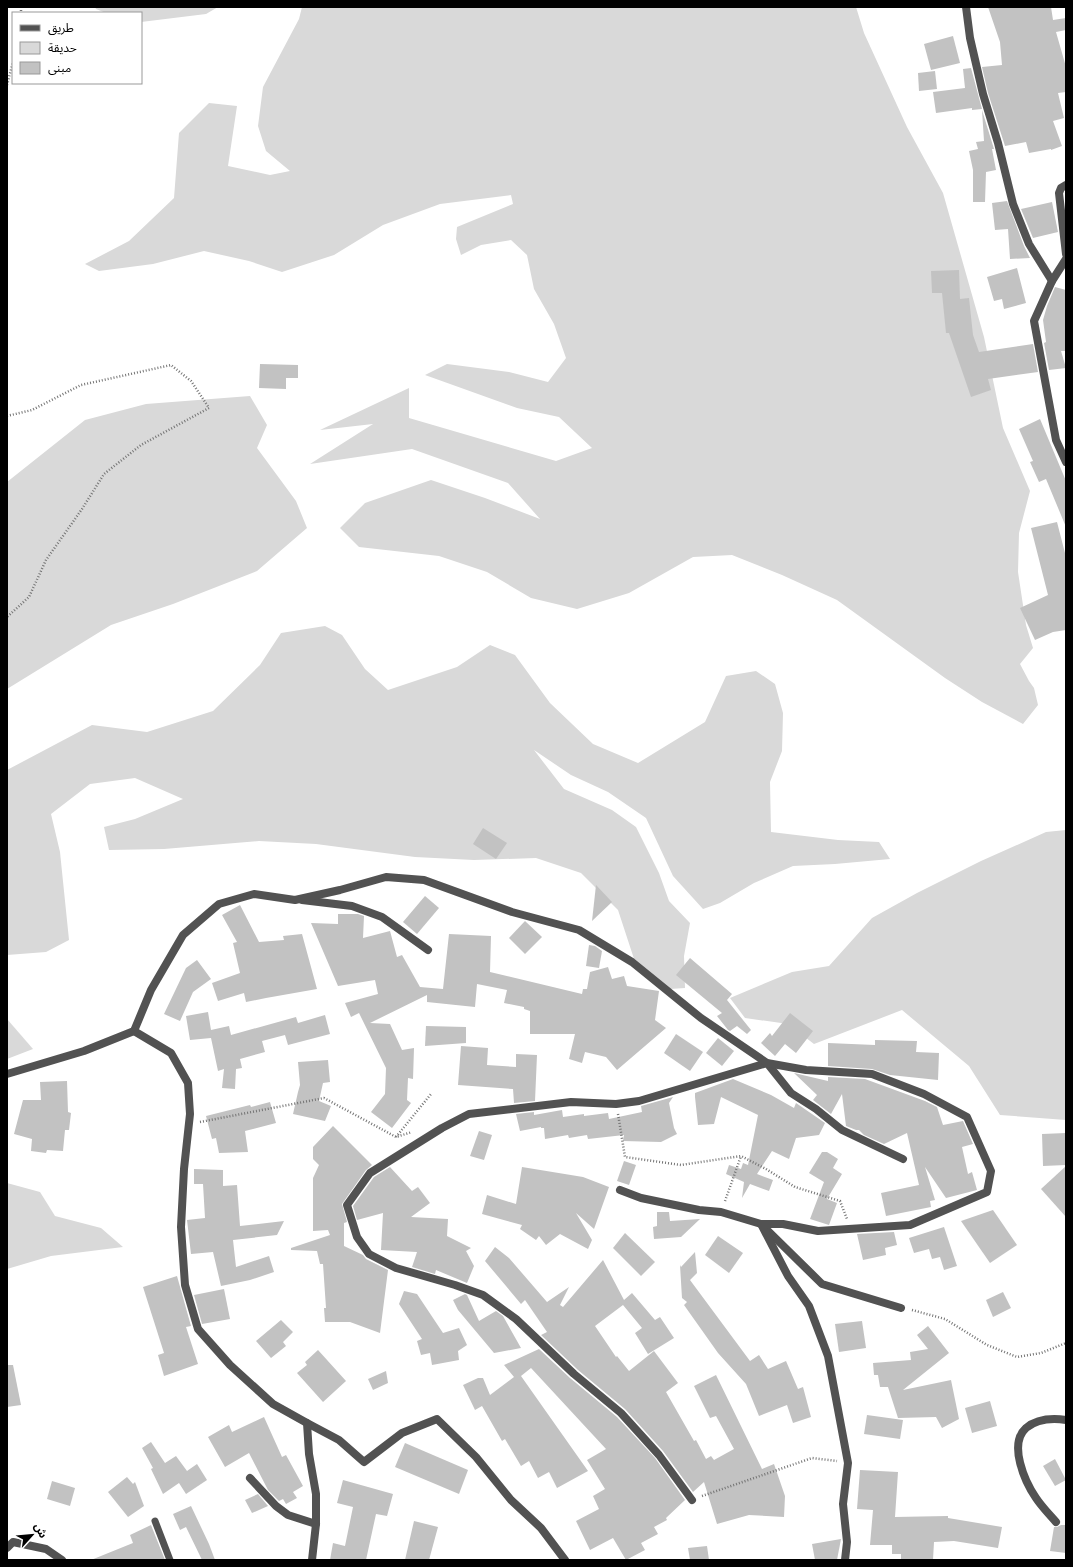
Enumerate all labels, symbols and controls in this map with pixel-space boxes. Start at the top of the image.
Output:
legend [12,12,142,84]
text: طريق [48,21,74,36]
text: حديقة [48,41,77,55]
text: مبنى [48,61,71,75]
north arrow [12,1515,52,1555]
text: ش [31,1521,50,1540]

